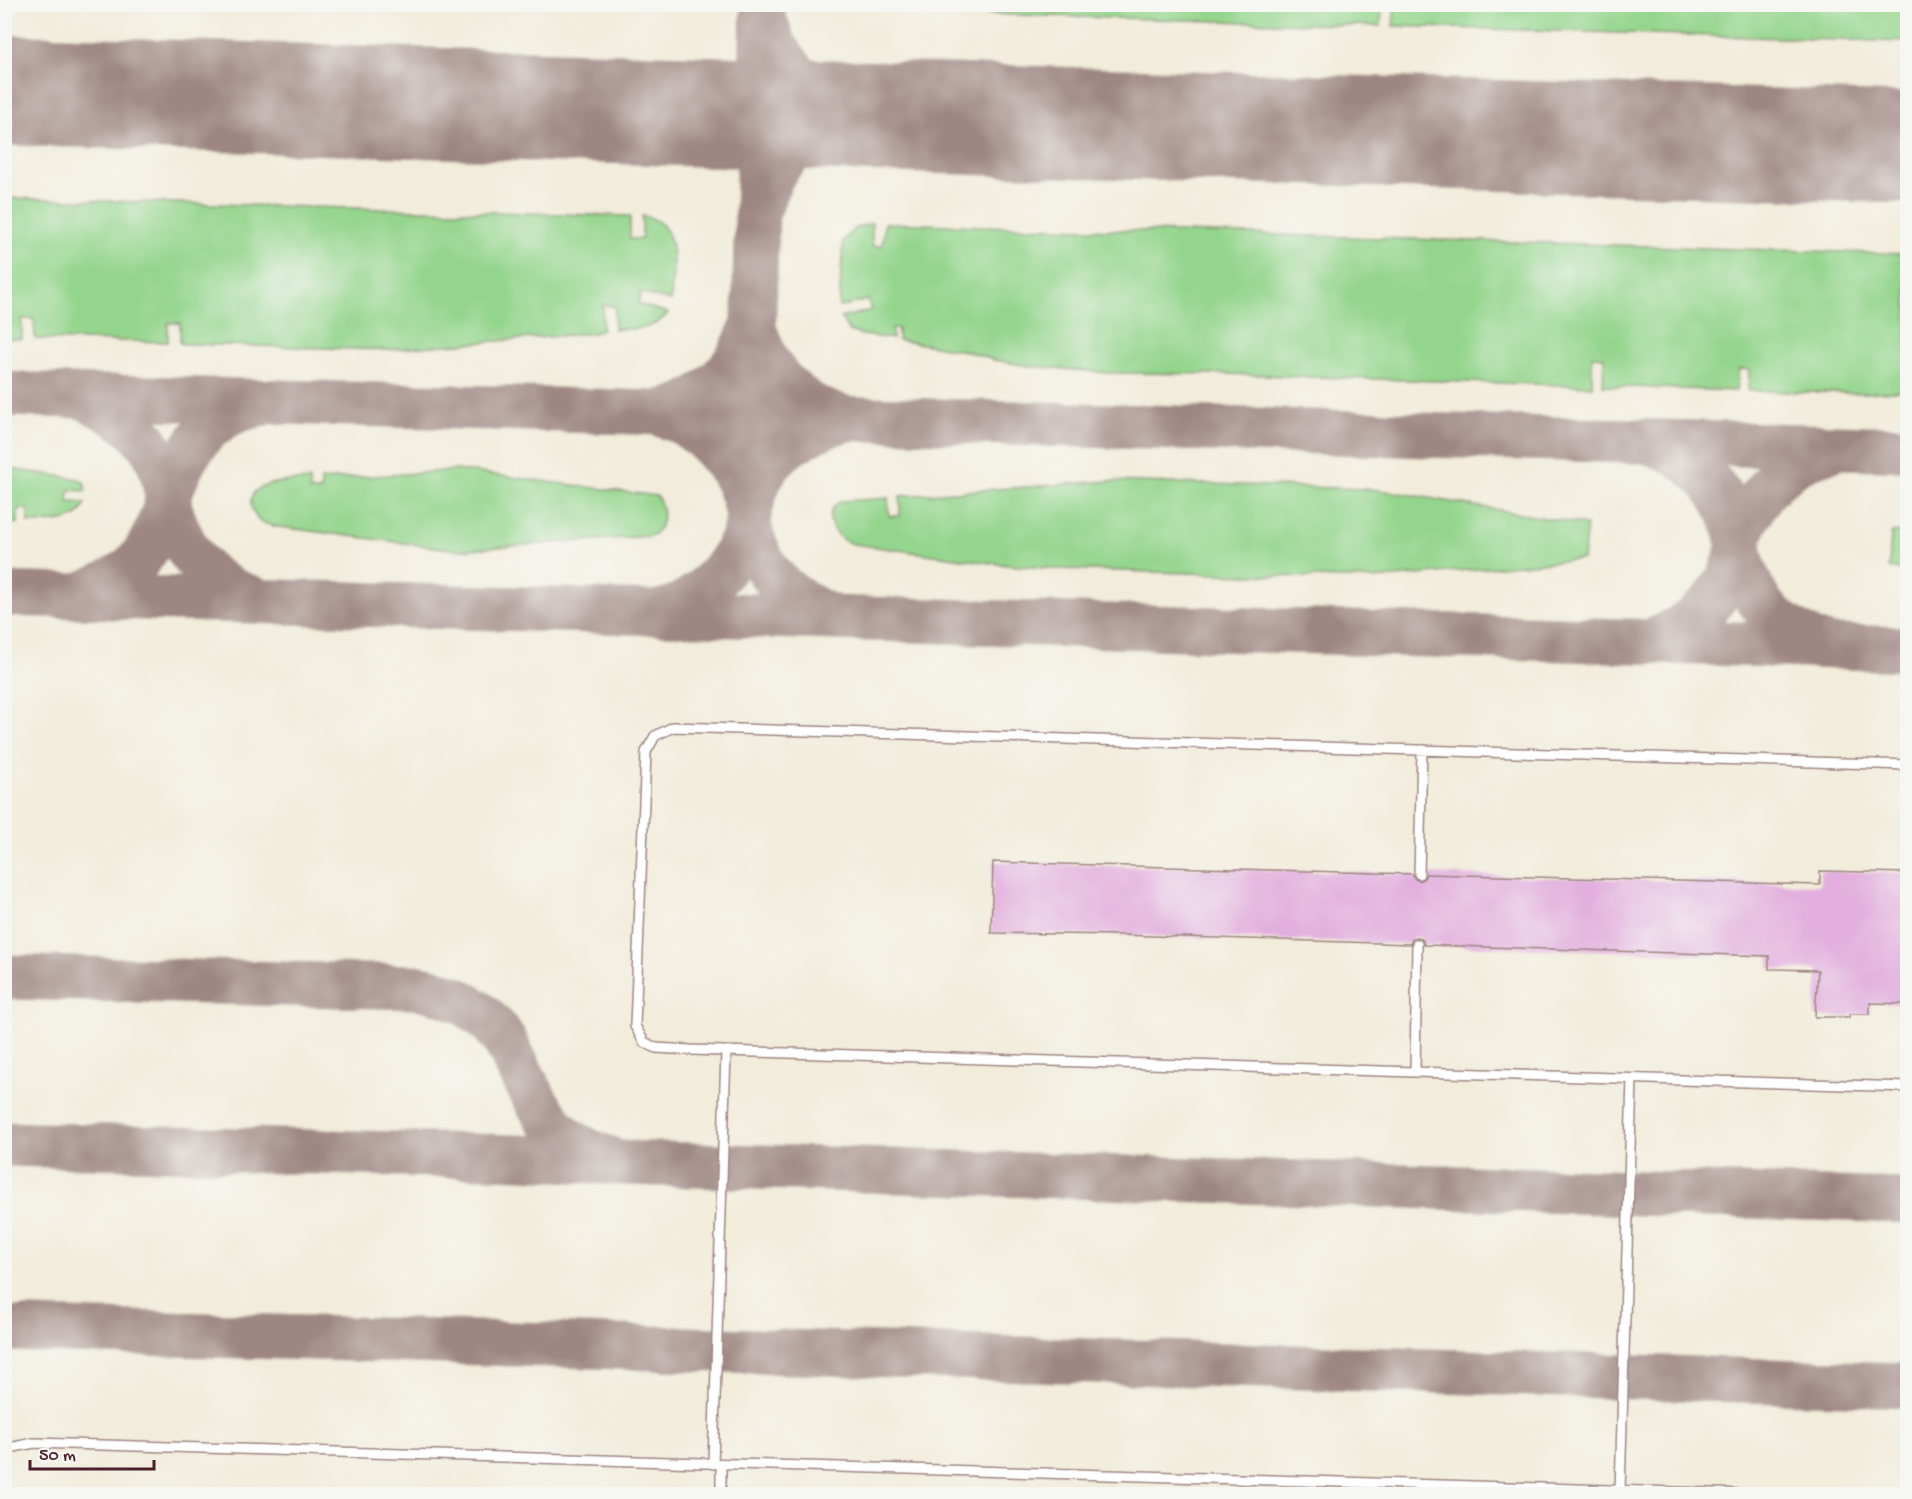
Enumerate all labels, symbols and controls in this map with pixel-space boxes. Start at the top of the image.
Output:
scale bar [30,1433,154,1471]
text: 50 m [39,1446,76,1467]

